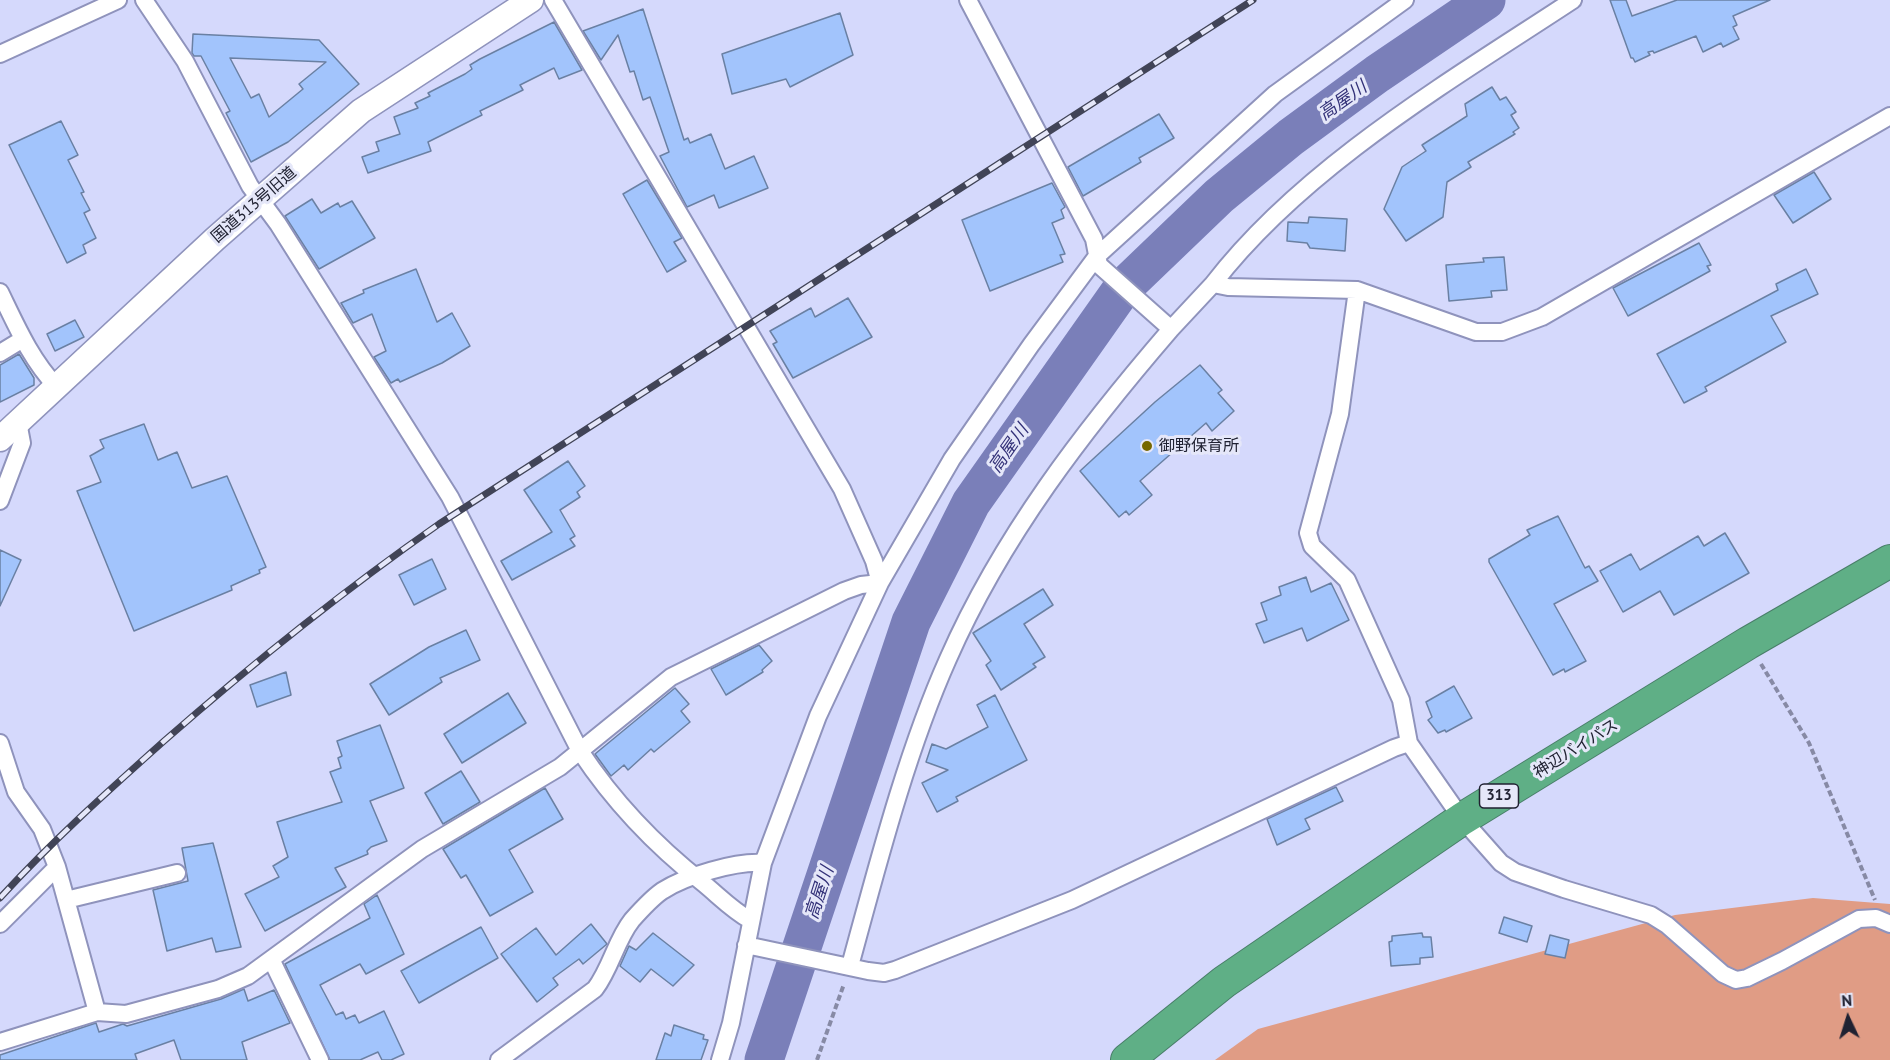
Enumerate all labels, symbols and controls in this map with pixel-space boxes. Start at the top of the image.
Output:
water label: 高屋川 [1315,77,1371,125]
street label: 国道313号旧道 [208,163,300,247]
water label: 高屋川 [985,421,1033,477]
place label: 御野保育所 [1159,436,1239,456]
marker: 御野保育所 [1140,439,1154,453]
street label: 神辺バイパス [1530,715,1622,783]
road number: 313 [1480,784,1518,808]
water label: 高屋川 [801,864,839,922]
north arrow [1818,988,1878,1048]
text: N [1841,990,1853,1010]

